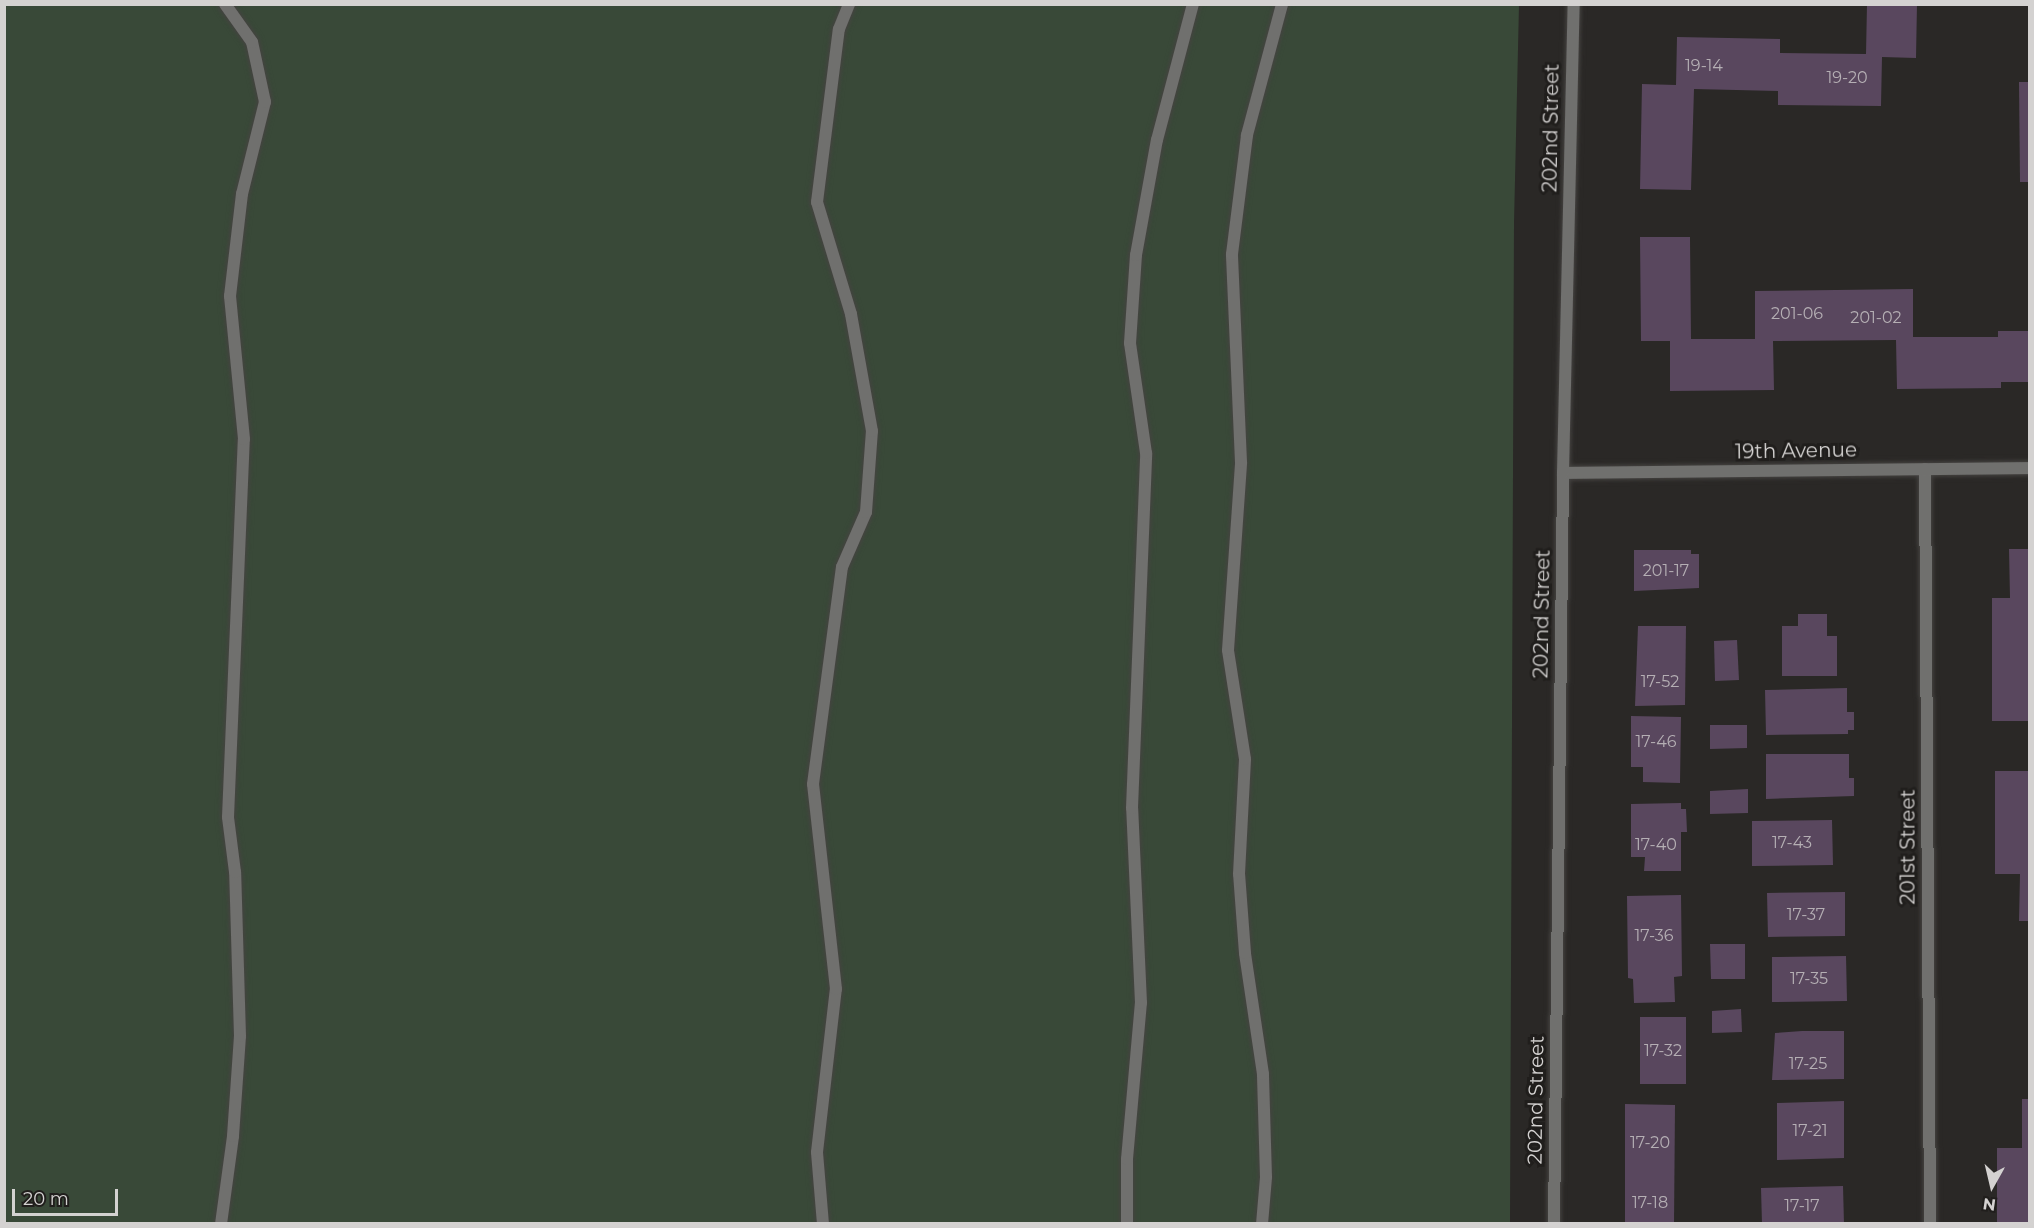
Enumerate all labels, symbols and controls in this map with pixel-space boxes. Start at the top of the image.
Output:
house number: 19-14 [1685,56,1723,76]
street label: 202nd Street [1538,63,1564,193]
house number: 19-20 [1826,68,1868,88]
house number: 201-06 [1771,304,1823,324]
house number: 201-02 [1850,308,1902,328]
street label: 19th Avenue [1735,438,1857,464]
street label: 202nd Street [1529,549,1555,679]
house number: 201-17 [1643,561,1689,581]
house number: 17-52 [1641,672,1679,692]
house number: 17-46 [1636,732,1676,752]
street label: 201st Street [1896,789,1920,905]
house number: 17-43 [1772,833,1812,853]
house number: 17-40 [1635,835,1677,855]
house number: 17-37 [1787,905,1825,925]
house number: 17-36 [1635,926,1673,946]
house number: 17-35 [1790,969,1828,989]
street label: 202nd Street [1523,1035,1549,1165]
house number: 17-32 [1644,1041,1682,1061]
house number: 17-25 [1789,1054,1827,1074]
house number: 17-21 [1792,1121,1828,1141]
house number: 17-20 [1630,1133,1670,1153]
north arrow [1962,1156,2022,1216]
scale bar [15,1177,122,1215]
text: 20 m [23,1188,69,1210]
house number: 17-18 [1632,1193,1668,1213]
text: N [1982,1194,1997,1215]
house number: 17-17 [1784,1196,1820,1216]

